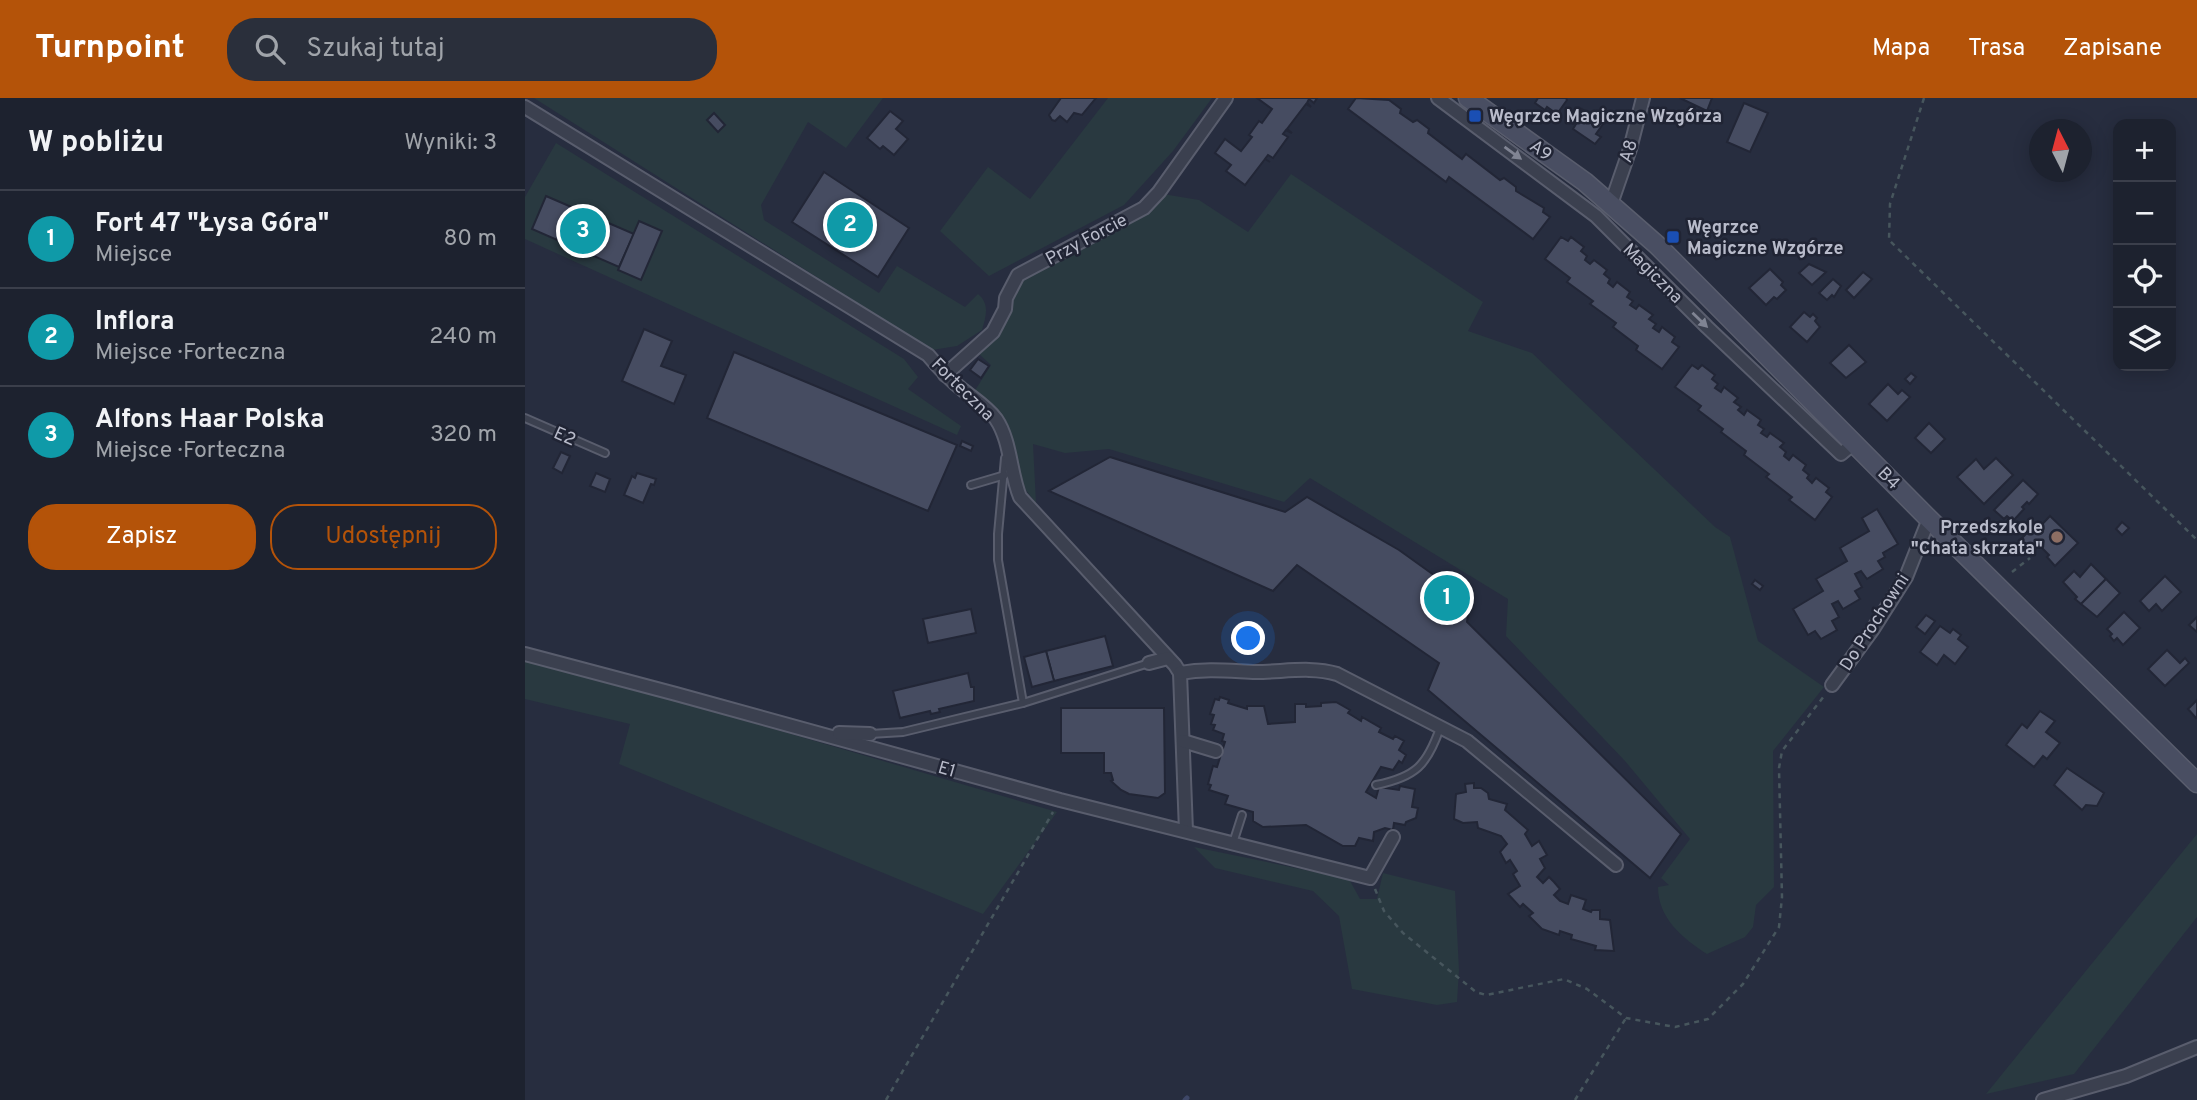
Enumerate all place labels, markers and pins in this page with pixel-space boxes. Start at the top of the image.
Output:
place label: Węgrzce Magiczne Wzgórza [1489,106,1722,129]
marker: Węgrzce Magiczne Wzgórza [1467,108,1483,124]
pin: 2 [827,199,873,251]
pin: 3 [560,205,606,257]
place label: Węgrzce Magiczne Wzgórze [1687,217,1843,261]
marker: Węgrzce Magiczne Wzgórze [1665,229,1681,245]
place label: Przedszkole "Chata skrzata" [1911,517,2043,561]
marker: Przedszkole "Chata skrzata" [2049,529,2065,545]
pin: 1 [1424,572,1470,624]

